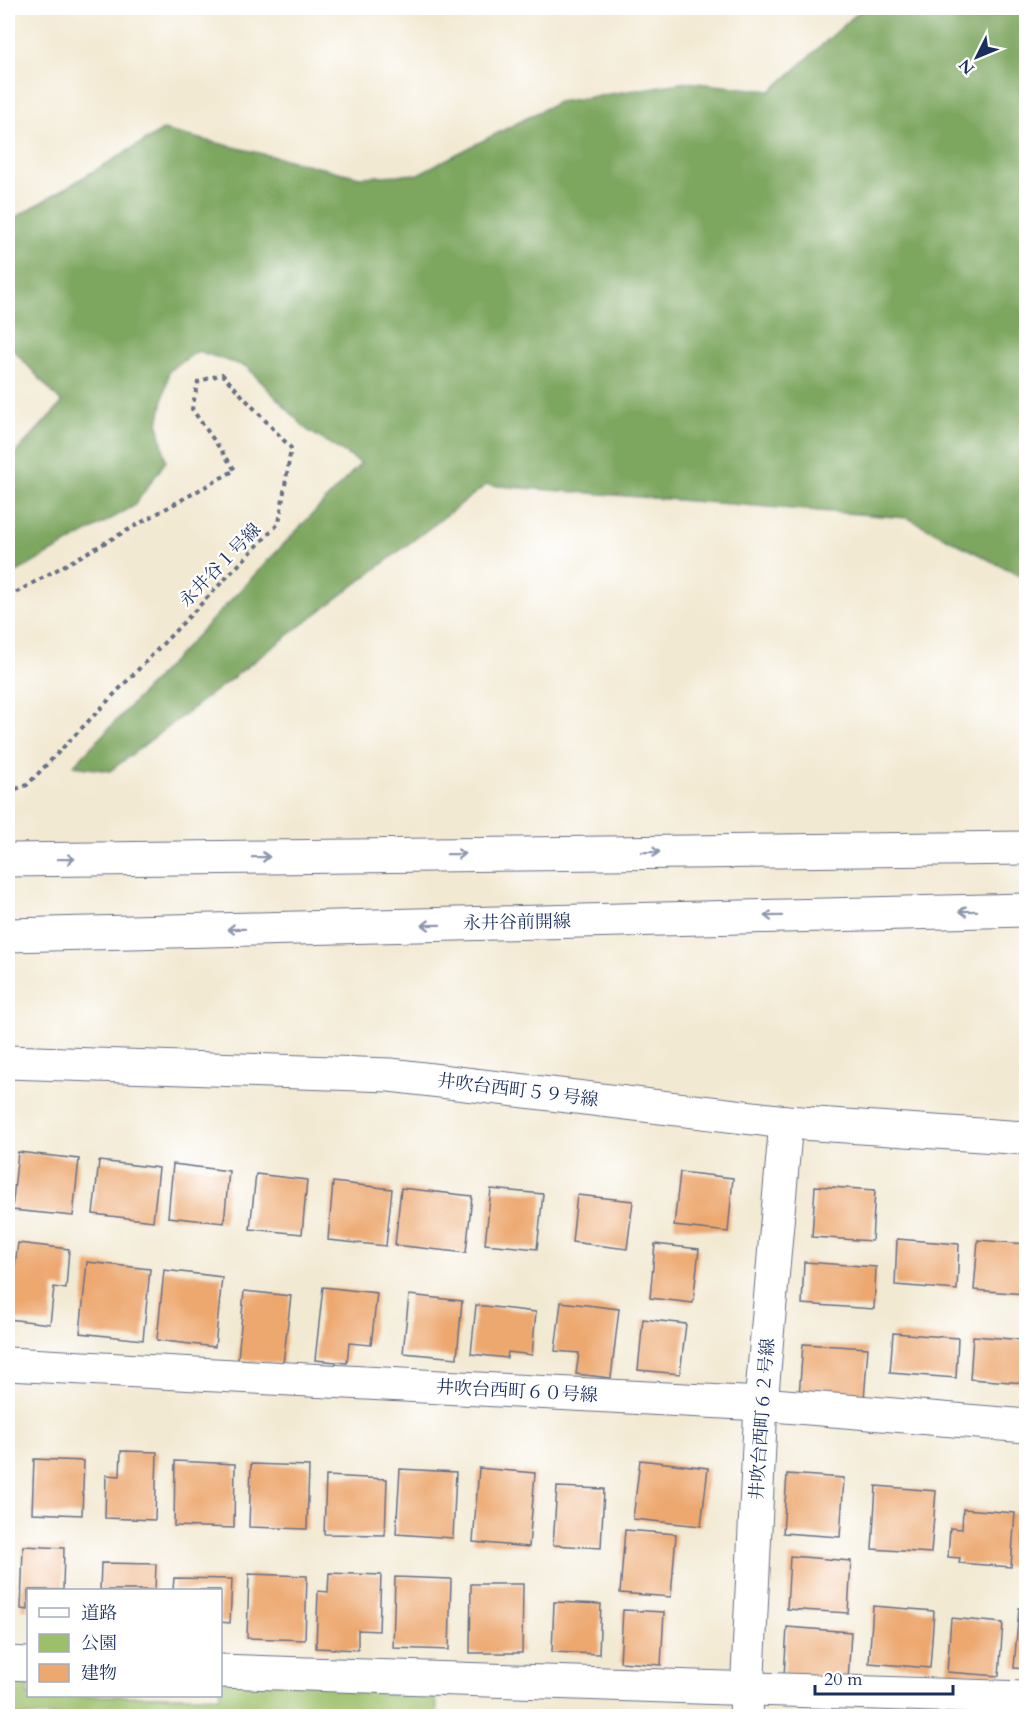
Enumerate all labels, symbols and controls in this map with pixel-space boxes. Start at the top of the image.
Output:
north arrow [947,27,1007,87]
text: N [954,54,980,79]
street label: 永井谷１号線 [174,518,267,613]
one-way arrow [640,846,660,858]
one-way arrow [445,848,465,860]
one-way arrow [250,851,270,862]
one-way arrow [55,853,75,865]
one-way arrow [959,906,979,917]
street label: 永井谷前開線 [463,909,571,936]
one-way arrow [764,910,784,922]
one-way arrow [422,919,442,930]
one-way arrow [227,924,247,935]
street label: 井吹台西町５９号線 [436,1068,600,1113]
street label: 井吹台西町６２号線 [744,1337,781,1501]
street label: 井吹台西町６０号線 [435,1375,599,1408]
legend [27,1589,222,1697]
text: 道路 [81,1601,117,1626]
text: 公園 [81,1631,117,1656]
scale bar [815,1658,953,1696]
text: 建物 [81,1661,117,1686]
text: 20 m [824,1667,863,1692]

